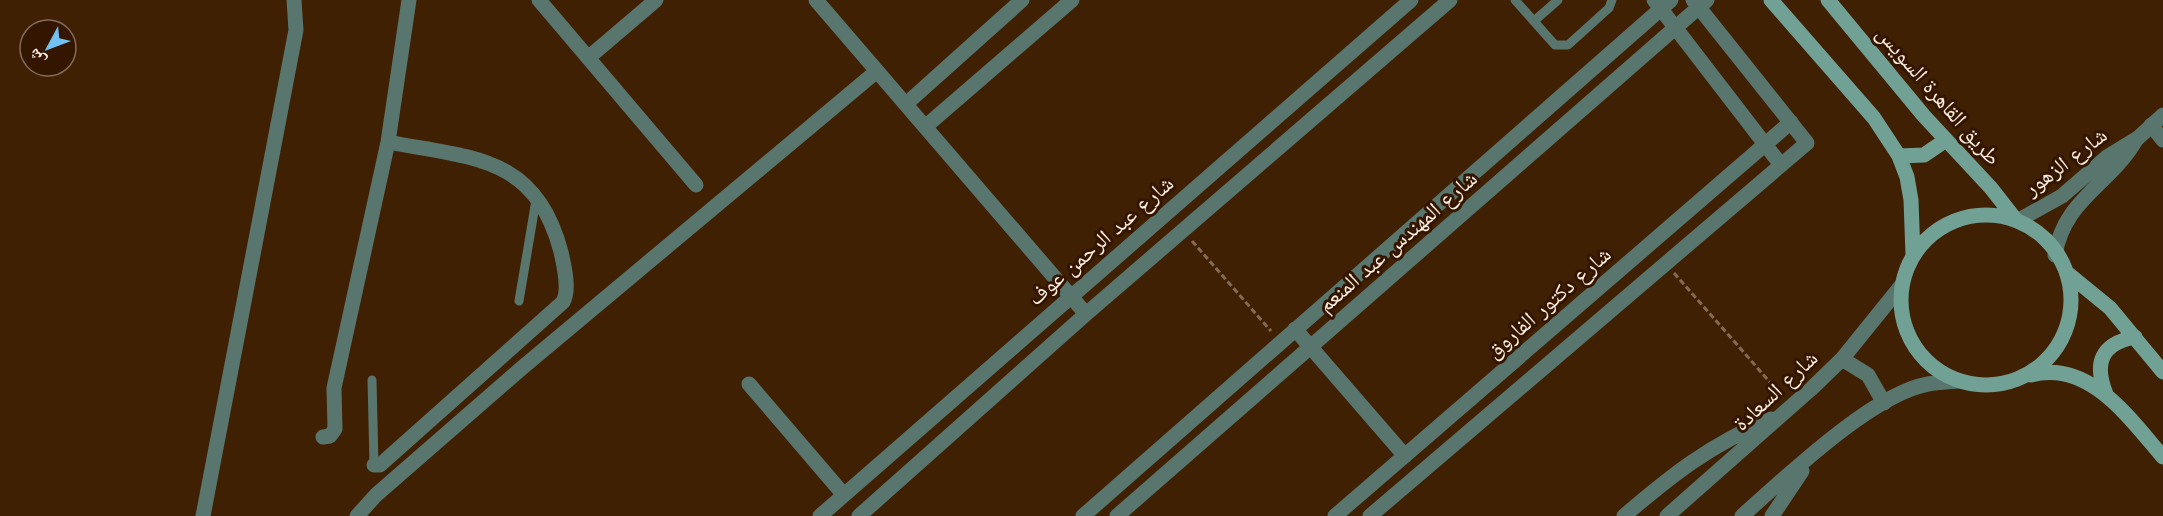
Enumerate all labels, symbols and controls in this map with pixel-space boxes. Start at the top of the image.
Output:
north arrow [18,18,78,78]
street label: طريق القاهرة السويس [1869,18,2009,172]
text: ش [23,44,51,71]
street label: شارع الزهور [2016,119,2113,204]
street label: شارع المهندس عبد المنعم [1310,163,1484,319]
street label: شارع عبد الرحمن عوف [1020,167,1180,313]
street label: شارع دكتور الفاروق [1478,238,1618,366]
street label: شارع السعادة [1725,342,1825,438]

